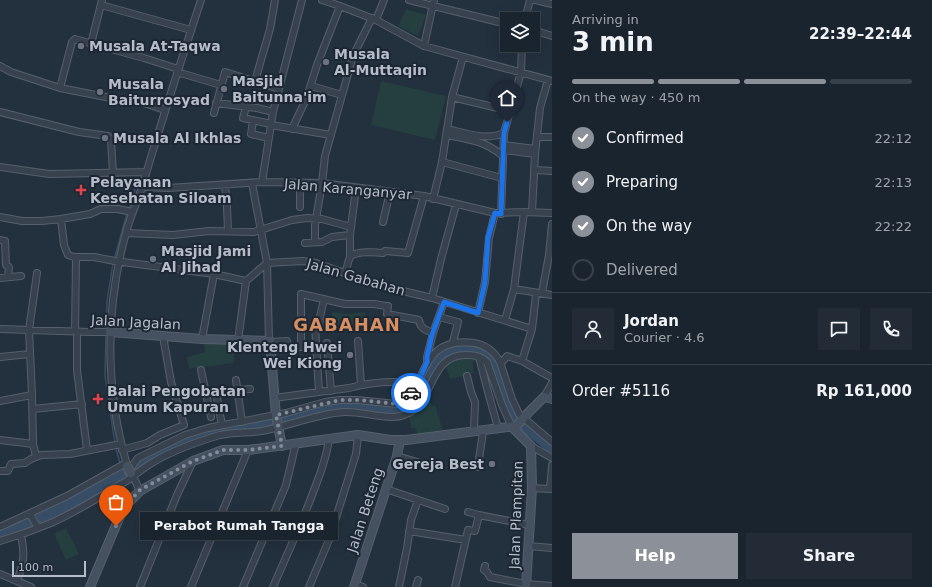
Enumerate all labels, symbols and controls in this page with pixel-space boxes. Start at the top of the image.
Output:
map controls [500,12,540,52]
button: layers [500,12,540,52]
text: Arriving in [572,12,639,27]
text: 22:39–22:44 [809,25,912,43]
text: 3 min [572,27,654,57]
place label: Musala At-Taqwa [89,38,221,54]
marker: Musala At-Taqwa [76,41,86,51]
place label: Musala Al-Muttaqin [334,46,427,78]
marker: Musala Al-Muttaqin [321,57,331,67]
place label: Masjid Baitunna'im [232,73,327,105]
place label: Musala Baiturrosyad [108,76,210,108]
pin [490,81,524,122]
marker: Masjid Baitunna'im [219,84,229,94]
marker: Musala Baiturrosyad [95,87,105,97]
icon: home [496,87,518,109]
text: On the way · 450 m [572,90,700,105]
icon: check [572,127,594,149]
text: Confirmed [606,129,684,147]
place label: Musala Al Ikhlas [113,130,241,146]
text: 22:12 [875,131,912,146]
marker: Musala Al Ikhlas [100,133,110,143]
icon: check [572,171,594,193]
text: Preparing [606,173,678,191]
place label: Pelayanan Kesehatan Siloam [90,174,232,206]
street label: Jalan Karanganyar [282,175,413,203]
text: 22:13 [875,175,912,190]
marker: Pelayanan Kesehatan Siloam [75,184,87,196]
icon: check [572,215,594,237]
text: On the way [606,217,692,235]
text: 22:22 [875,219,912,234]
place label: Masjid Jami Al Jihad [161,243,251,275]
marker: Masjid Jami Al Jihad [148,254,158,264]
street label: Jalan Gabahan [304,255,407,299]
text: Delivered [606,261,678,279]
button: person [572,308,614,350]
button: chat [818,308,860,350]
button: phone [870,308,912,350]
street label: Jalan Jagalan [90,312,181,332]
text: Jordan [624,312,679,330]
district label: GABAHAN [293,314,401,335]
text: Courier · 4.6 [624,330,705,345]
place label: Klenteng Hwei Wei Kiong [227,339,342,371]
marker: Klenteng Hwei Wei Kiong [345,350,355,360]
courier [391,373,431,413]
icon: car [400,382,422,404]
text: Order #5116 [572,382,670,400]
text: Rp 161,000 [816,382,912,400]
place label: Balai Pengobatan Umum Kapuran [107,383,246,415]
marker: Balai Pengobatan Umum Kapuran [92,393,104,405]
place label: Gereja Best [392,456,484,472]
marker: Gereja Best [487,459,497,469]
street label: Jalan Plampitan [506,460,526,571]
street label: Jalan Beteng [343,465,386,556]
pin [99,485,133,526]
icon: bag [105,491,127,513]
callout: Perabot Rumah Tangga [140,512,338,540]
text: Perabot Rumah Tangga [154,518,324,533]
button: Help [572,533,738,579]
button: Share [746,533,912,579]
scale bar [12,559,86,578]
text: 100 m [18,561,53,574]

